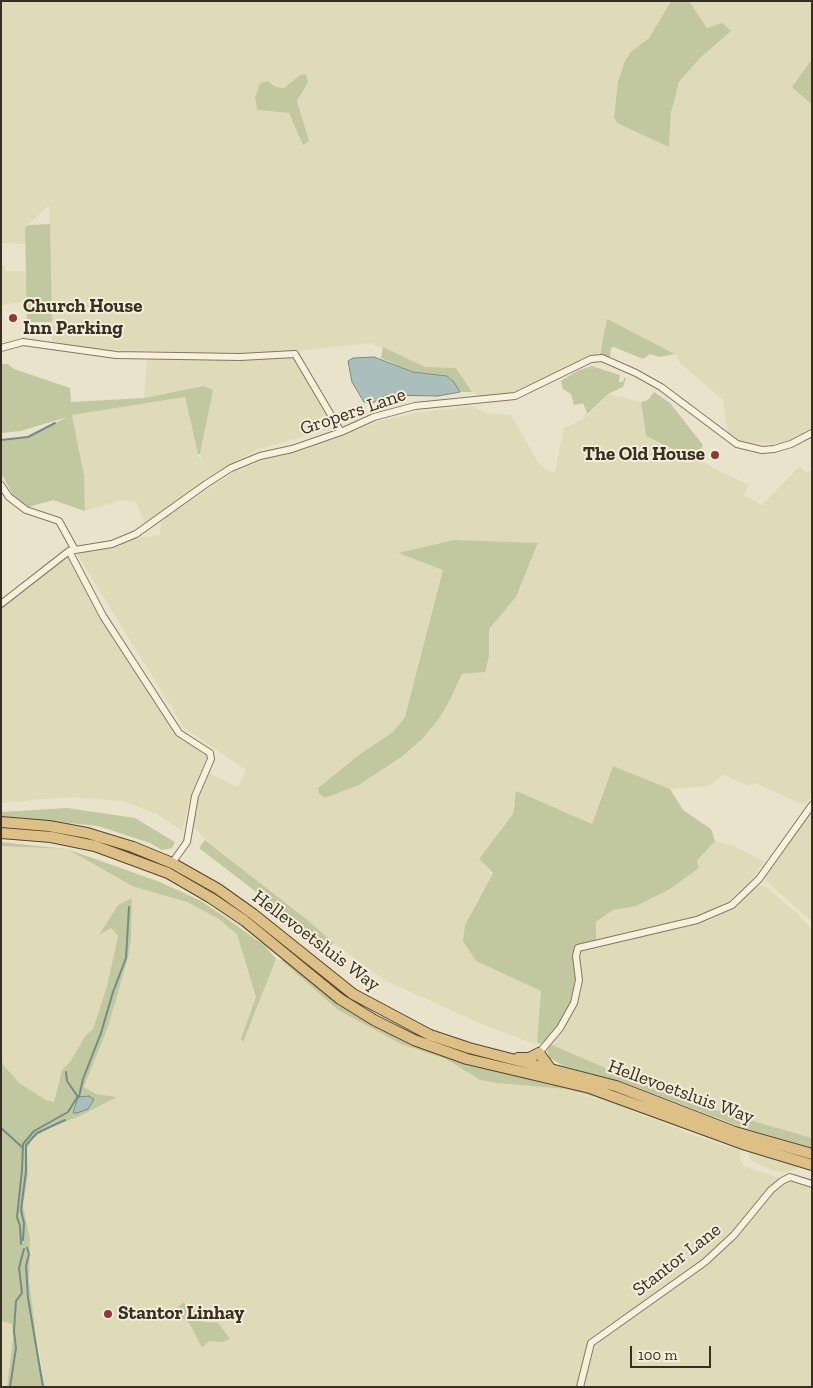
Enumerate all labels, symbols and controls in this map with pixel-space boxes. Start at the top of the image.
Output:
place label: Church House Inn Parking [23,296,142,340]
marker: Church House Inn Parking [7,312,19,324]
street label: Gropers Lane [297,383,409,441]
place label: The Old House [583,444,705,466]
marker: The Old House [709,449,721,461]
street label: Hellevoetsluis Way [248,886,384,996]
street label: Hellevoetsluis Way [605,1055,757,1129]
street label: Stantor Lane [628,1218,726,1302]
place label: Stantor Linhay [118,1303,244,1325]
marker: Stantor Linhay [102,1308,114,1320]
scale bar [633,1336,714,1368]
text: 100 m [638,1346,677,1364]

